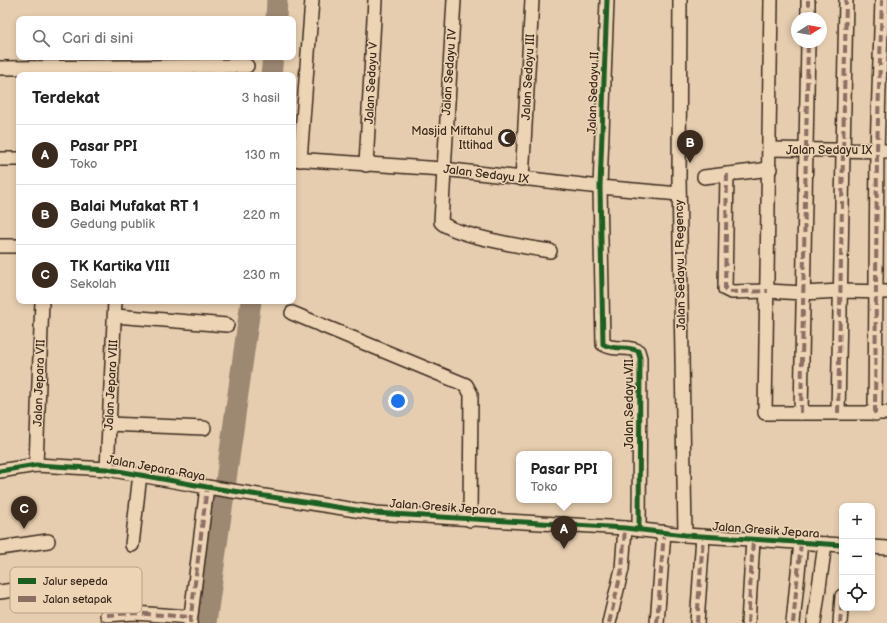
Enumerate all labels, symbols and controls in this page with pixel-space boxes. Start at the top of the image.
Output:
north arrow [791,12,827,48]
search box [16,16,296,60]
icon: search [30,27,52,49]
street label: Jalan Sedayu IV [439,28,460,116]
text: Cari di sini [62,29,133,48]
street label: Jalan Sedayu III [519,33,538,121]
street label: Jalan Sedayu V [362,41,381,125]
street label: Jalan Sedayu II [585,51,602,135]
text: Terdekat [32,88,100,108]
text: 3 hasil [242,90,280,106]
place label: Masjid Miftahul Ittihad [411,124,493,153]
mosque icon: Masjid Miftahul Ittihad [496,127,518,149]
pin: B [677,130,703,163]
text: Pasar PPI [70,137,137,156]
street label: Jalan Sedayu IX [786,143,872,158]
text: A [41,147,49,163]
text: 130 m [245,147,280,163]
text: Toko [70,156,97,172]
street label: Jalan Sedayu IX [442,162,530,187]
text: Balai Mufakat RT 1 [70,197,199,216]
street label: Jalan Sedayu I Regency [672,199,689,330]
text: B [40,207,50,223]
text: 220 m [243,207,280,223]
text: Gedung publik [70,216,155,232]
text: TK Kartika VIII [70,257,170,276]
text: C [40,267,50,283]
text: 230 m [243,267,280,283]
text: Sekolah [70,276,116,292]
street label: Jalan Jepara VII [30,339,49,427]
street label: Jalan Jepara VIII [102,339,121,431]
street label: Jalan Sedayu VII [622,359,637,449]
your location [388,391,408,411]
popup [516,451,612,503]
street label: Jalan Jepara Raya [105,452,207,485]
text: Pasar PPI [530,460,598,479]
text: Toko [530,479,558,495]
pin: C [11,496,37,529]
street label: Jalan Gresik Jepara [389,496,497,519]
map controls [839,503,875,611]
button: + [839,503,875,539]
pin: A [551,516,577,549]
street label: Jalan Gresik Jepara [712,519,820,542]
button: − [839,539,875,575]
legend [10,567,142,613]
text: Jalur sepeda [43,575,108,588]
button: locate [839,575,875,611]
text: Jalan setapak [43,593,112,606]

